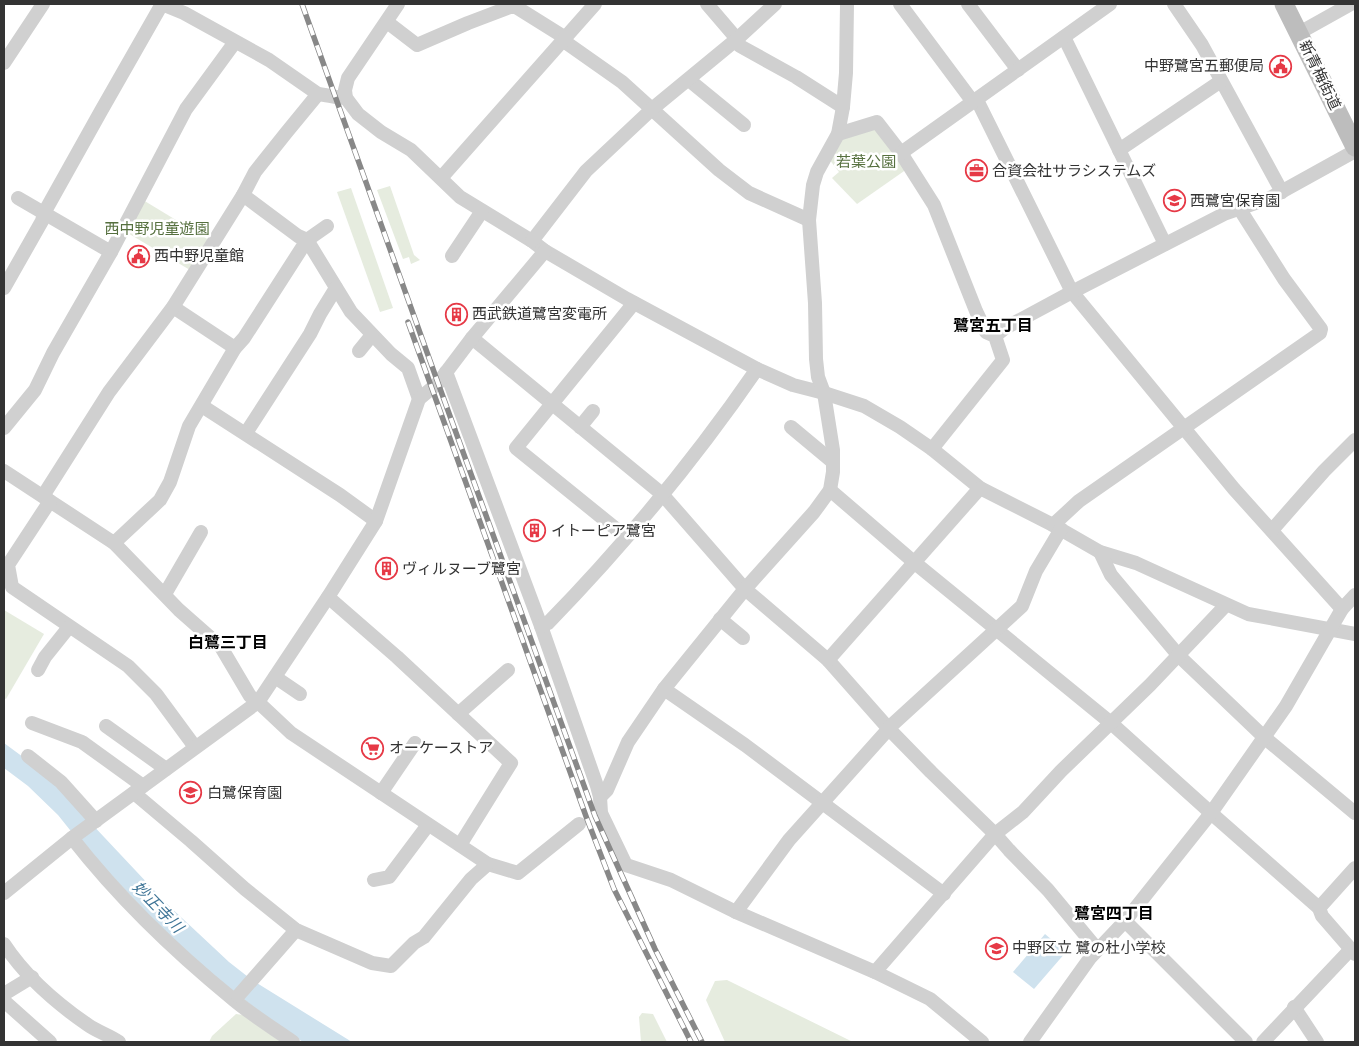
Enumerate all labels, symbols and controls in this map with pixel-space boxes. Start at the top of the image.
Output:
street label: 新青梅街道 [1295,37,1345,113]
public building icon: 中野鷺宮五郵便局 [1268,54,1292,78]
place label: 中野鷺宮五郵便局 [1144,57,1264,75]
park label: 若葉公園 [836,153,896,171]
office icon: 合資会社サラシステムズ [964,159,988,183]
place label: 合資会社サラシステムズ [992,162,1156,180]
school or university icon: 西鷺宮保育園 [1162,189,1186,213]
place label: 西鷺宮保育園 [1190,192,1280,210]
park label: 西中野児童遊園 [104,220,210,238]
public building icon: 西中野児童館 [126,244,150,268]
place label: 西中野児童館 [154,247,244,265]
building icon: 西武鉄道鷺宮変電所 [444,302,468,326]
place label: 西武鉄道鷺宮変電所 [472,305,607,323]
district label: 鷺宮五丁目 [953,316,1033,335]
building icon: イトーピア鷺宮 [523,519,547,543]
place label: イトーピア鷺宮 [551,522,656,540]
building icon: ヴィルヌーブ鷺宮 [374,557,398,581]
place label: ヴィルヌーブ鷺宮 [402,560,521,578]
district label: 白鷺三丁目 [188,633,268,652]
supermarket icon: オーケーストア [361,736,385,760]
place label: オーケーストア [389,739,493,757]
school or university icon: 白鷺保育園 [179,781,203,805]
place label: 白鷺保育園 [207,784,282,802]
water label: 妙正寺川 [129,877,188,938]
district label: 鷺宮四丁目 [1074,904,1154,923]
school or university icon: 中野区立 鷺の杜小学校 [984,936,1008,960]
place label: 中野区立 鷺の杜小学校 [1012,939,1165,957]

